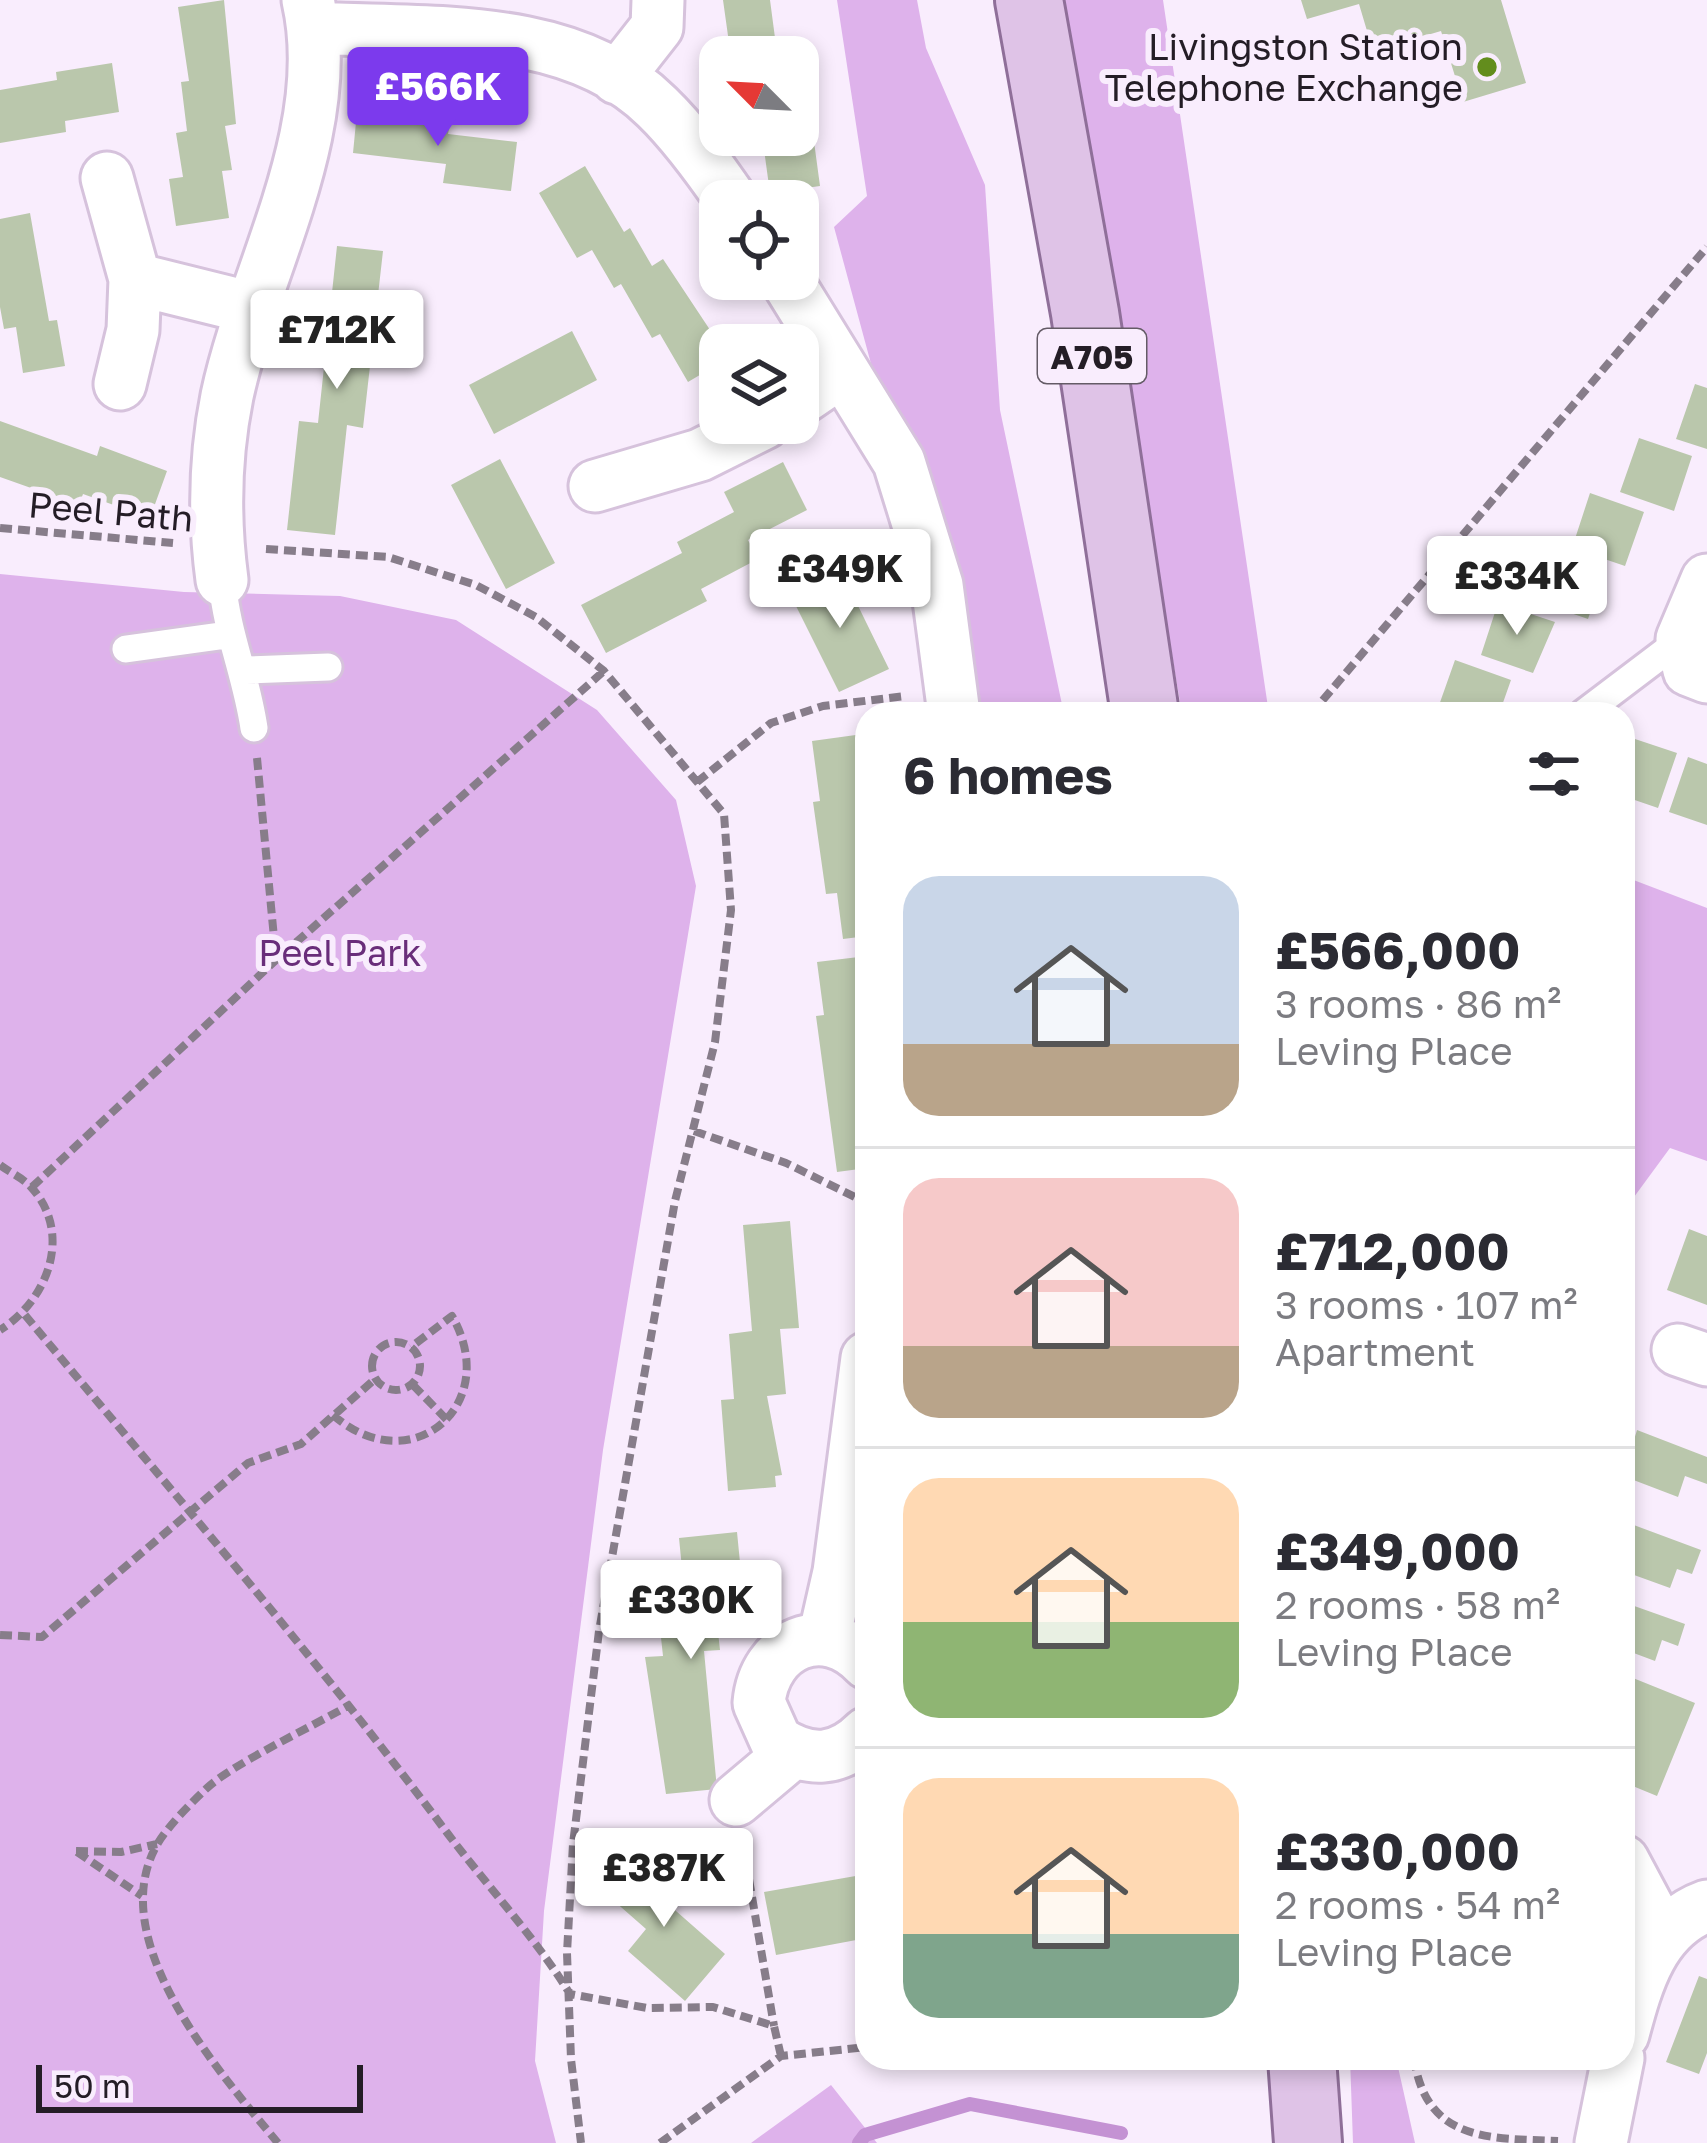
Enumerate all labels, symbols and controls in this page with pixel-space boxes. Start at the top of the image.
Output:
place label: Livingston Station Telephone Exchange [1105,25,1463,109]
north arrow [699,36,819,156]
map controls [699,36,819,444]
pin: £566K [354,47,522,149]
marker: Livingston Station Telephone Exchange [1474,54,1500,80]
text: £566K [374,62,502,109]
button: locate [699,180,819,300]
pin: £712K [253,290,421,392]
text: £712K [277,305,397,352]
button: layers [699,324,819,444]
road number: A705 [1038,329,1146,383]
street label: Peel Path [27,482,195,540]
pin: £349K [756,529,924,631]
pin: £334K [1433,536,1601,638]
text: £349K [777,544,903,591]
text: £334K [1454,551,1580,598]
icon: filters [1521,741,1587,807]
text: 6 homes [903,744,1113,805]
text: £566,000 [1275,919,1520,980]
icon: home [999,924,1143,1068]
park label: Peel Park [258,931,422,974]
text: 3 rooms · 86 m² [1275,980,1561,1027]
text: Leving Place [1275,1027,1513,1074]
text: £712,000 [1275,1220,1510,1281]
icon: home [999,1226,1143,1370]
text: 3 rooms · 107 m² [1275,1281,1578,1328]
text: Apartment [1275,1328,1475,1375]
text: £349,000 [1275,1520,1520,1581]
icon: home [999,1526,1143,1670]
pin: £330K [607,1560,775,1662]
text: £330K [628,1575,754,1622]
text: 2 rooms · 58 m² [1275,1581,1560,1628]
text: Leving Place [1275,1628,1513,1675]
text: £330,000 [1275,1820,1520,1881]
icon: home [999,1826,1143,1970]
pin: £387K [580,1828,748,1930]
text: £387K [602,1843,726,1890]
text: 2 rooms · 54 m² [1275,1881,1560,1928]
text: Leving Place [1275,1928,1513,1975]
scale bar [36,2059,363,2112]
text: 50 m [54,2066,131,2105]

